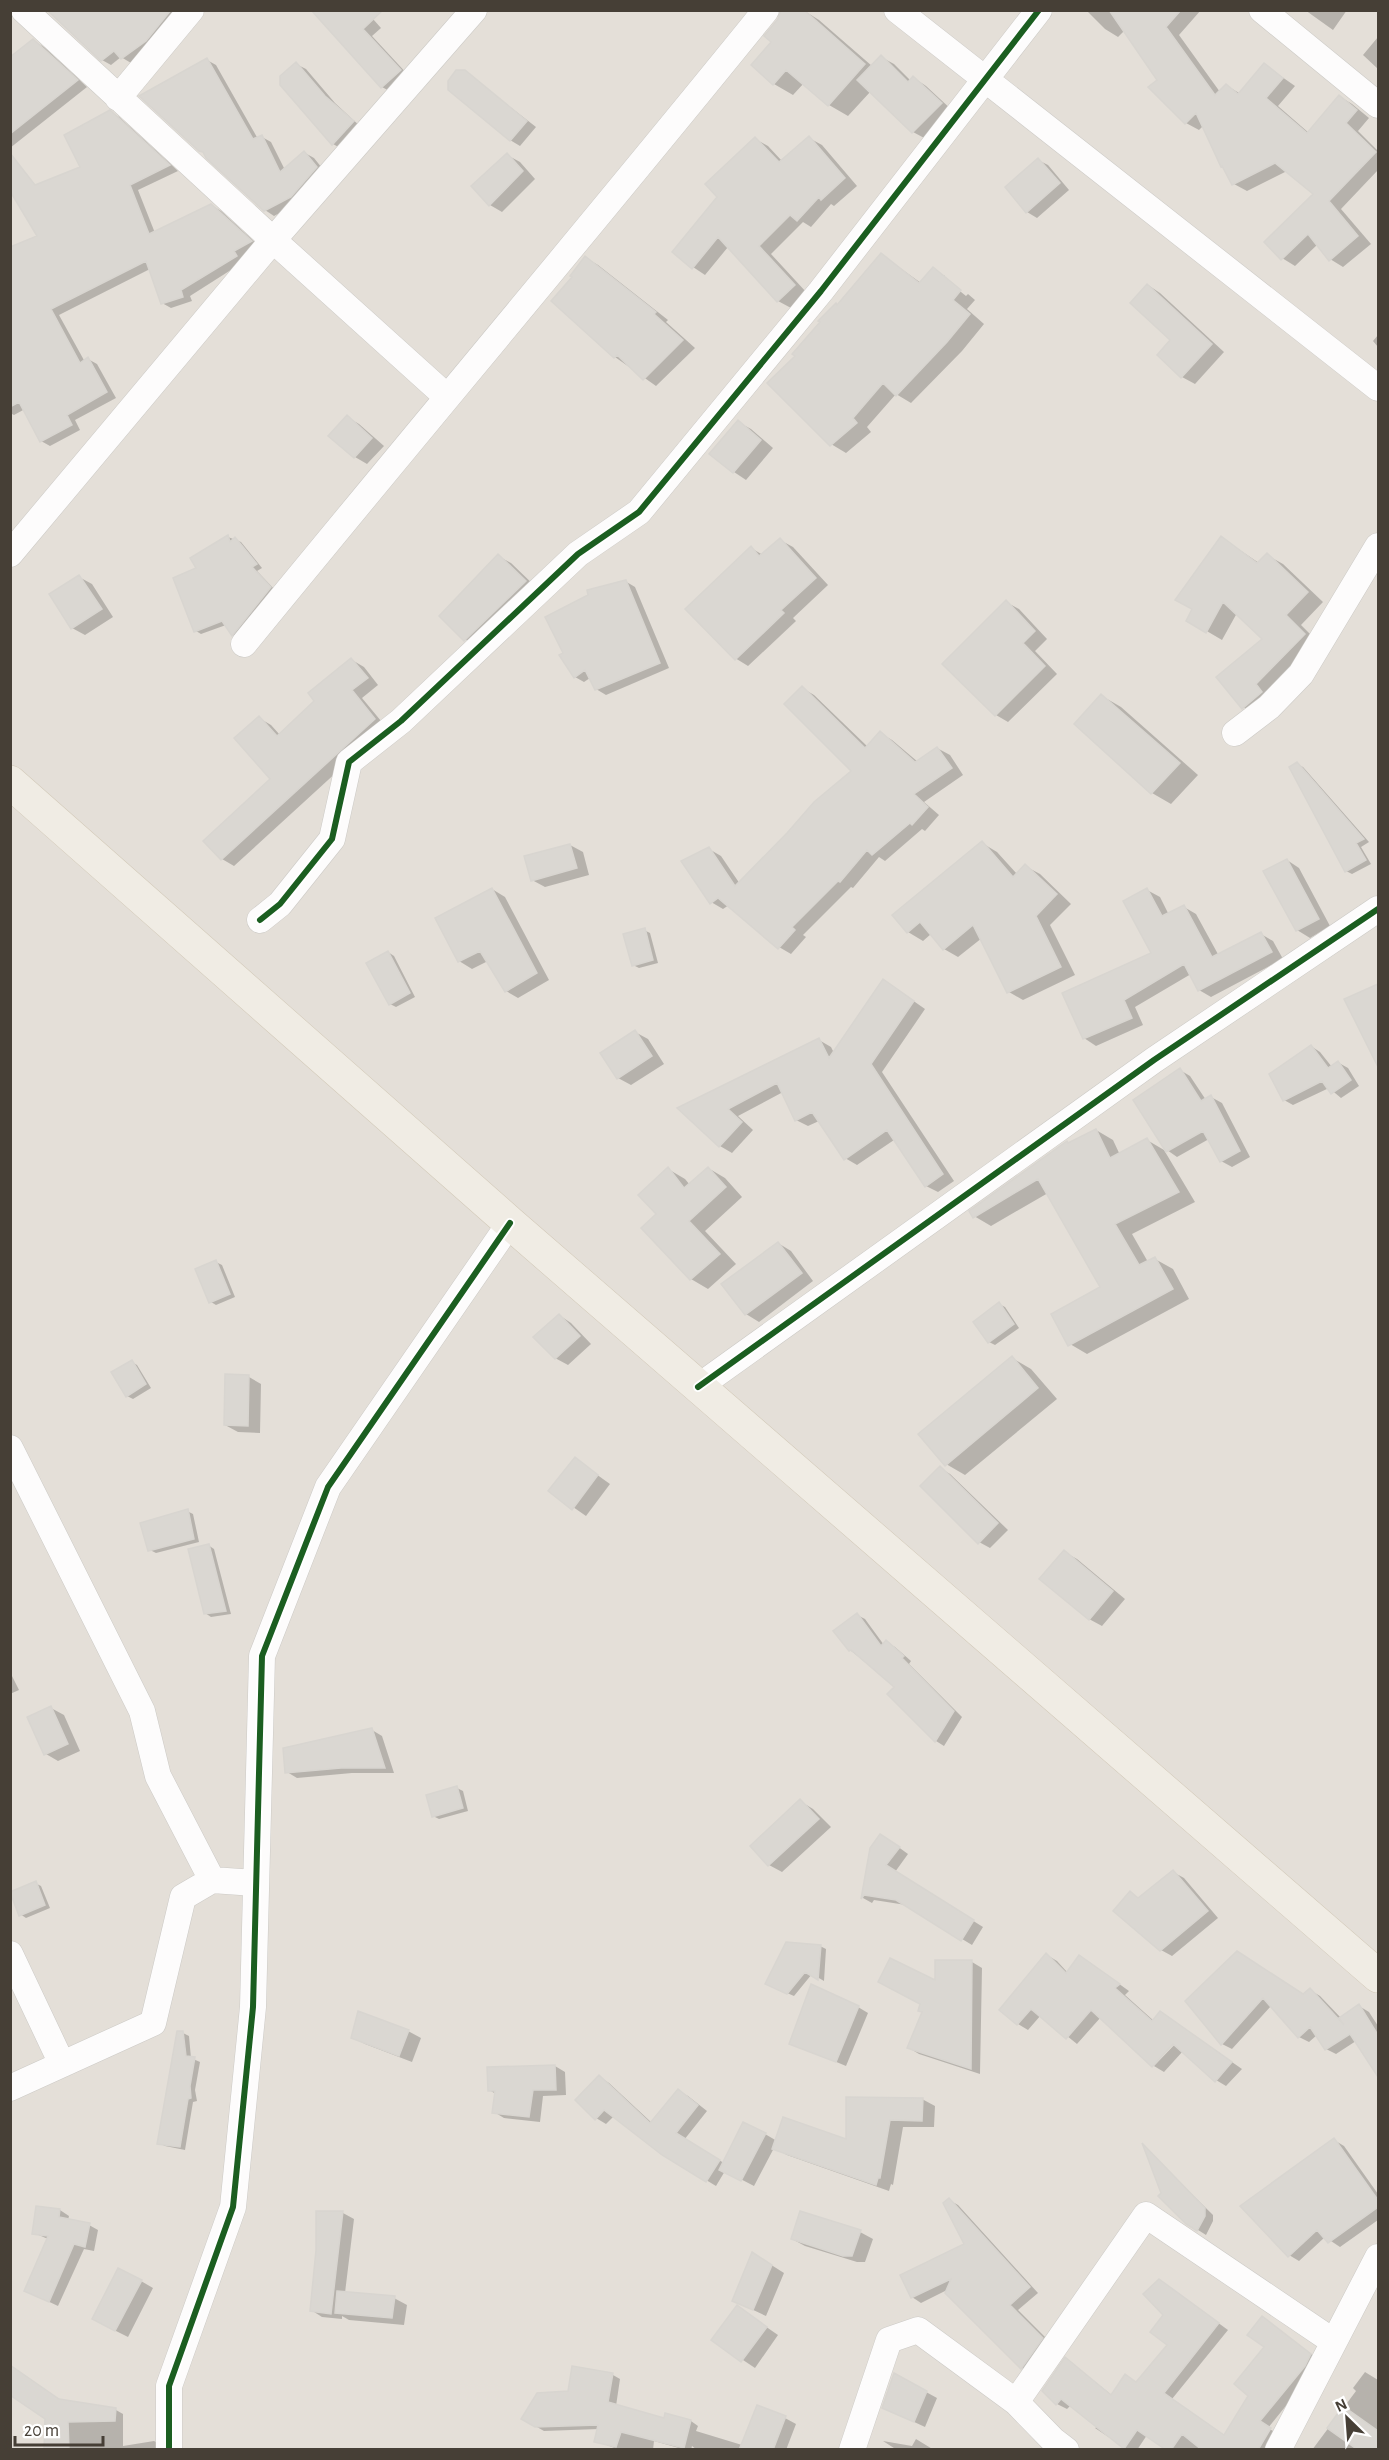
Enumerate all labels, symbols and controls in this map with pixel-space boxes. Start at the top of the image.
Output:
north arrow [1317,2388,1377,2448]
text: N [1333,2396,1350,2415]
scale bar [15,2409,104,2447]
text: 20 m [24,2422,59,2440]

